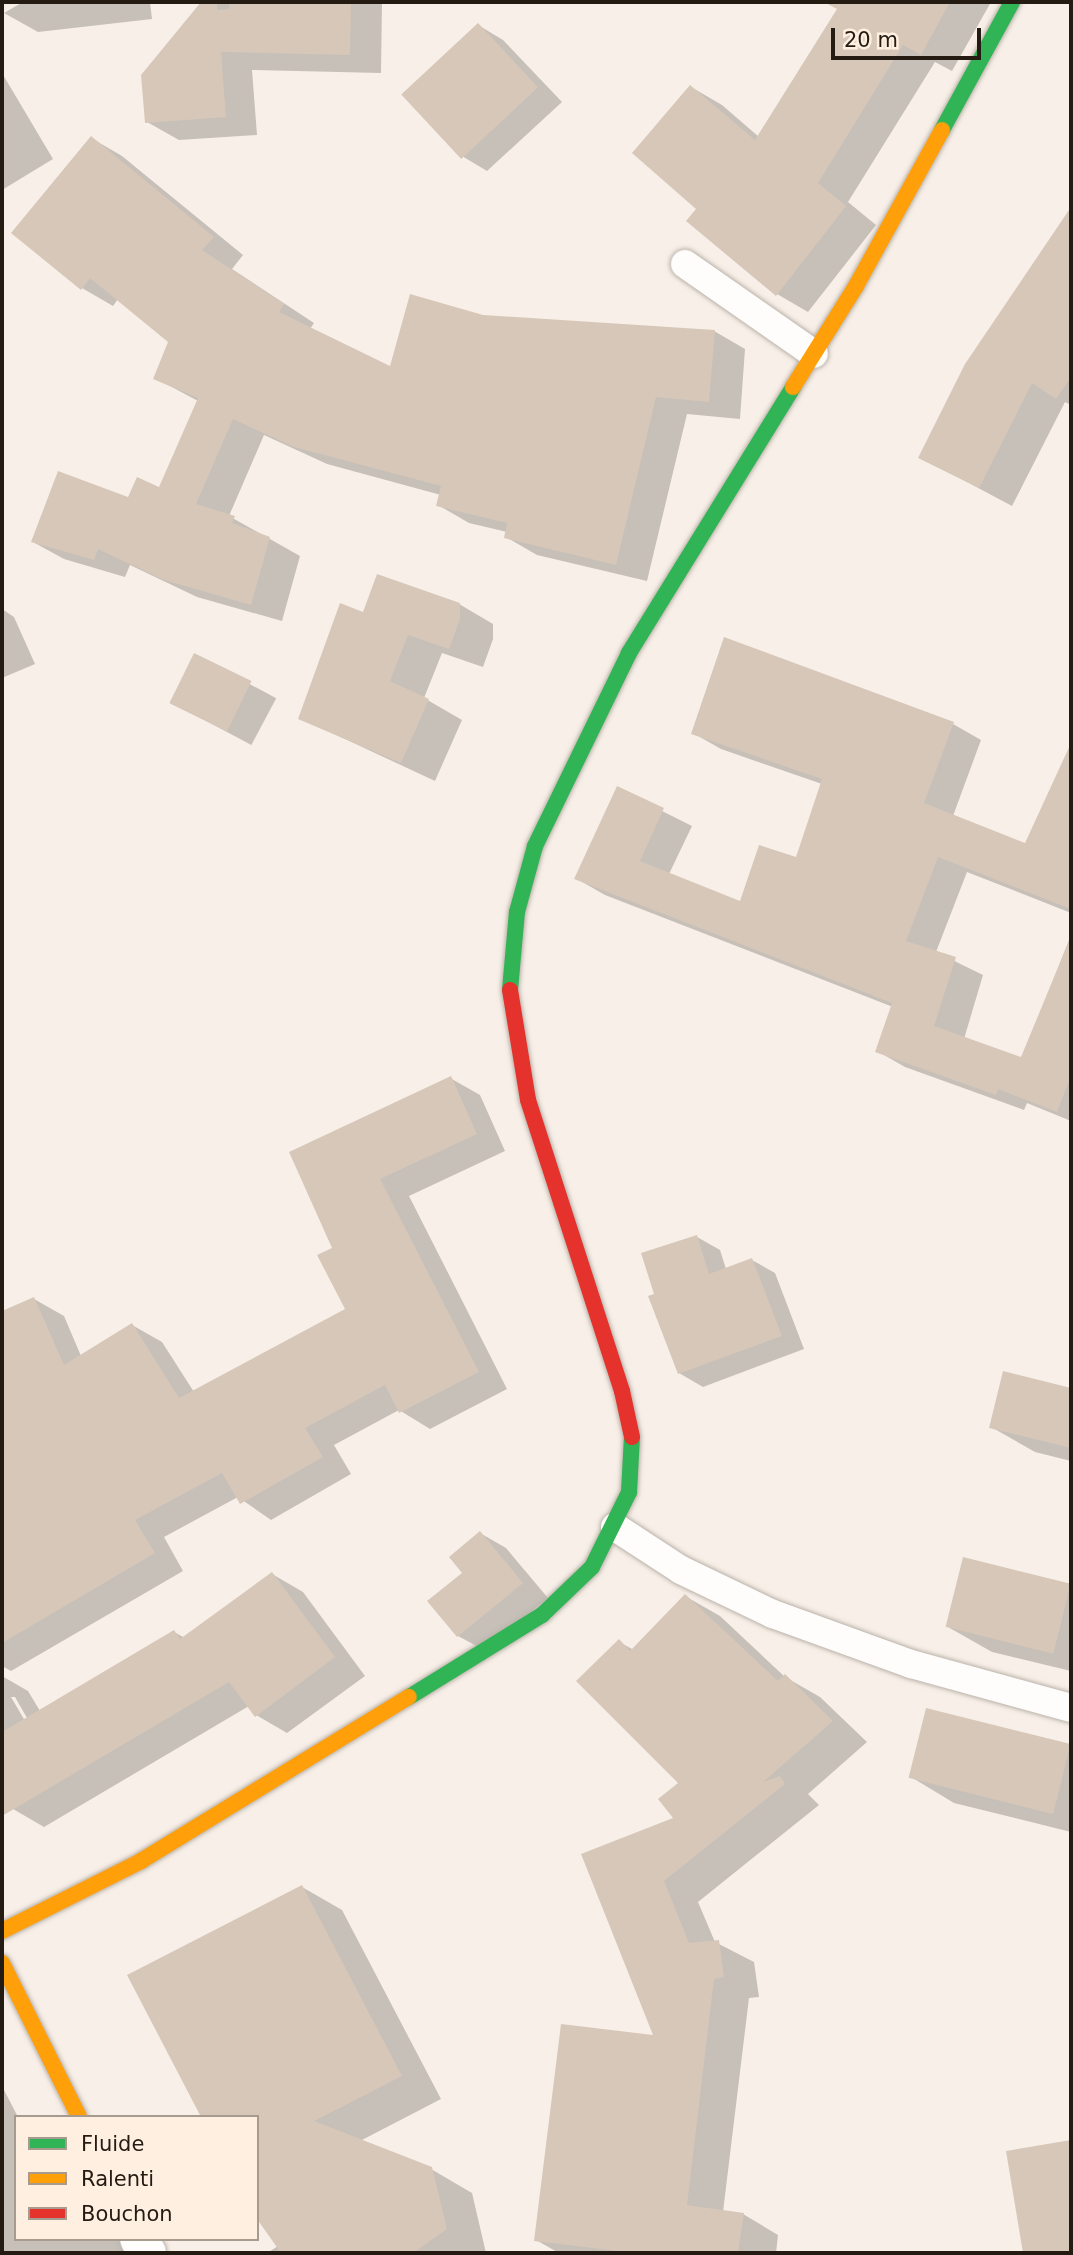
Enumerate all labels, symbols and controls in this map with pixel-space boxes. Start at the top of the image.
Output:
scale bar [835,14,986,58]
text: 20 m [844,28,898,52]
legend [14,2115,259,2241]
text: Fluide [81,2132,144,2156]
text: Ralenti [81,2167,154,2191]
text: Bouchon [81,2202,173,2226]

